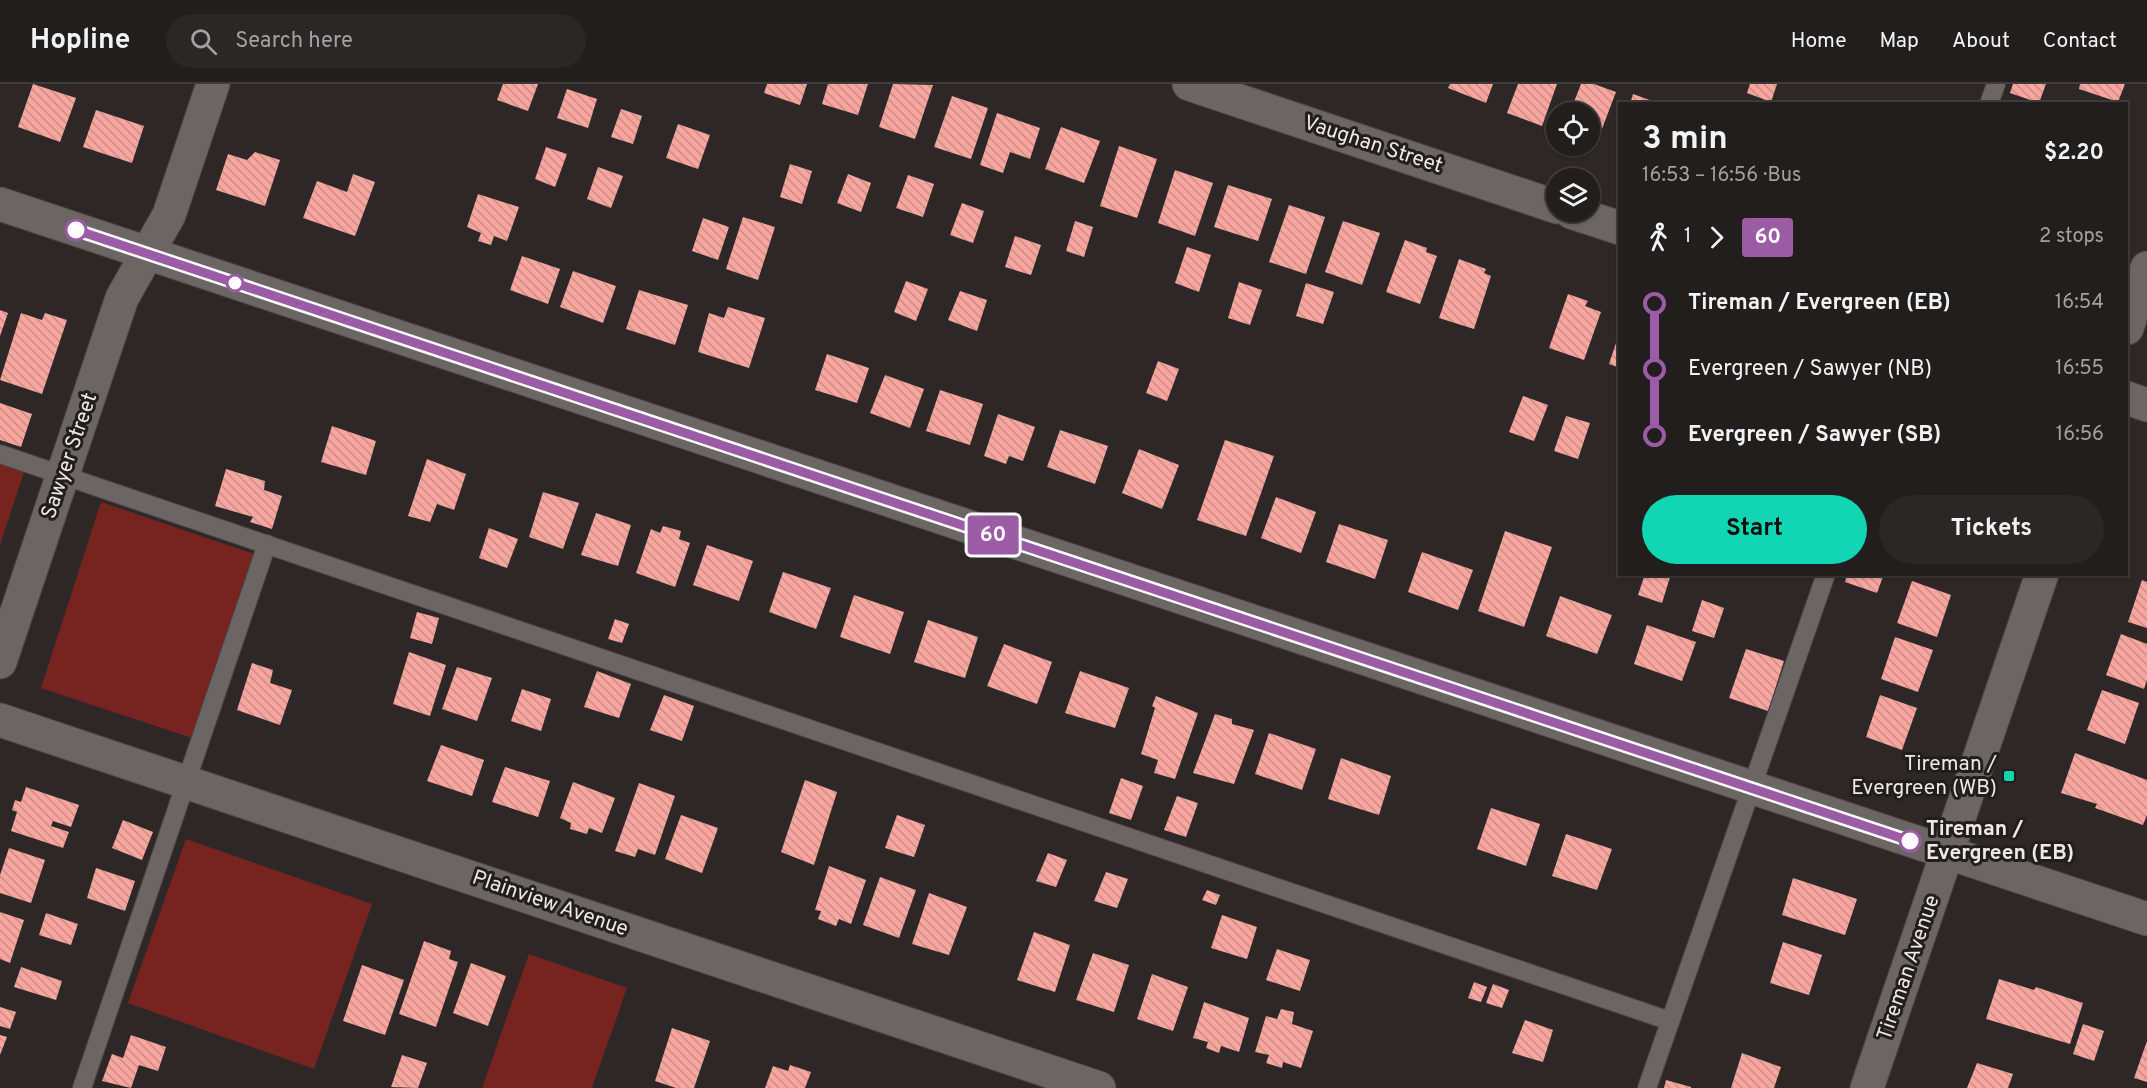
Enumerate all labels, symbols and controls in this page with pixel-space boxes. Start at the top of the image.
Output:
search box [166,14,586,68]
text: Hopline [30,23,130,59]
icon: search [187,25,220,58]
text: Search here [235,28,353,55]
text: Home [1791,28,1847,55]
text: Map [1880,28,1919,55]
text: About [1952,28,2010,55]
text: Contact [2043,28,2117,55]
map controls [1546,102,1600,222]
button: locate [1546,102,1600,156]
street label: Vaughan Street [1300,110,1446,180]
text: 3 min [1642,119,1728,161]
text: $2.20 [2044,140,2104,167]
text: 16:53 – 16:56 · Bus [1642,163,1801,189]
button: layers [1546,168,1600,222]
unlabelled marker [65,219,87,241]
icon: walk [1642,221,1675,254]
icon: forward [1700,221,1733,254]
text: 1 [1684,224,1691,250]
text: 60 [1754,224,1781,251]
text: 2 stops [2039,224,2104,250]
unlabelled marker [226,274,244,292]
text: Tireman / Evergreen (EB) [1688,290,1951,317]
text: 16:54 [2055,290,2104,316]
text: Evergreen / Sawyer (NB) [1688,356,1932,383]
text: 16:55 [2055,356,2104,382]
street label: Sawyer Street [36,389,104,523]
text: Evergreen / Sawyer (SB) [1688,422,1941,449]
text: 16:56 [2056,422,2104,448]
button: Start [1642,495,1867,564]
button: Tickets [1879,495,2104,564]
line badge: 60 [966,516,1020,554]
text: 60 [980,522,1006,549]
place label: Tireman / Evergreen (WB) [1851,751,1997,802]
marker: Tireman / Evergreen (WB) [2002,769,2016,783]
place label: Tireman / Evergreen (EB) [1926,816,2074,867]
marker: Tireman / Evergreen (EB) [1899,830,1921,852]
street label: Plainview Avenue [468,865,632,943]
street label: Tireman Avenue [1871,892,1947,1044]

